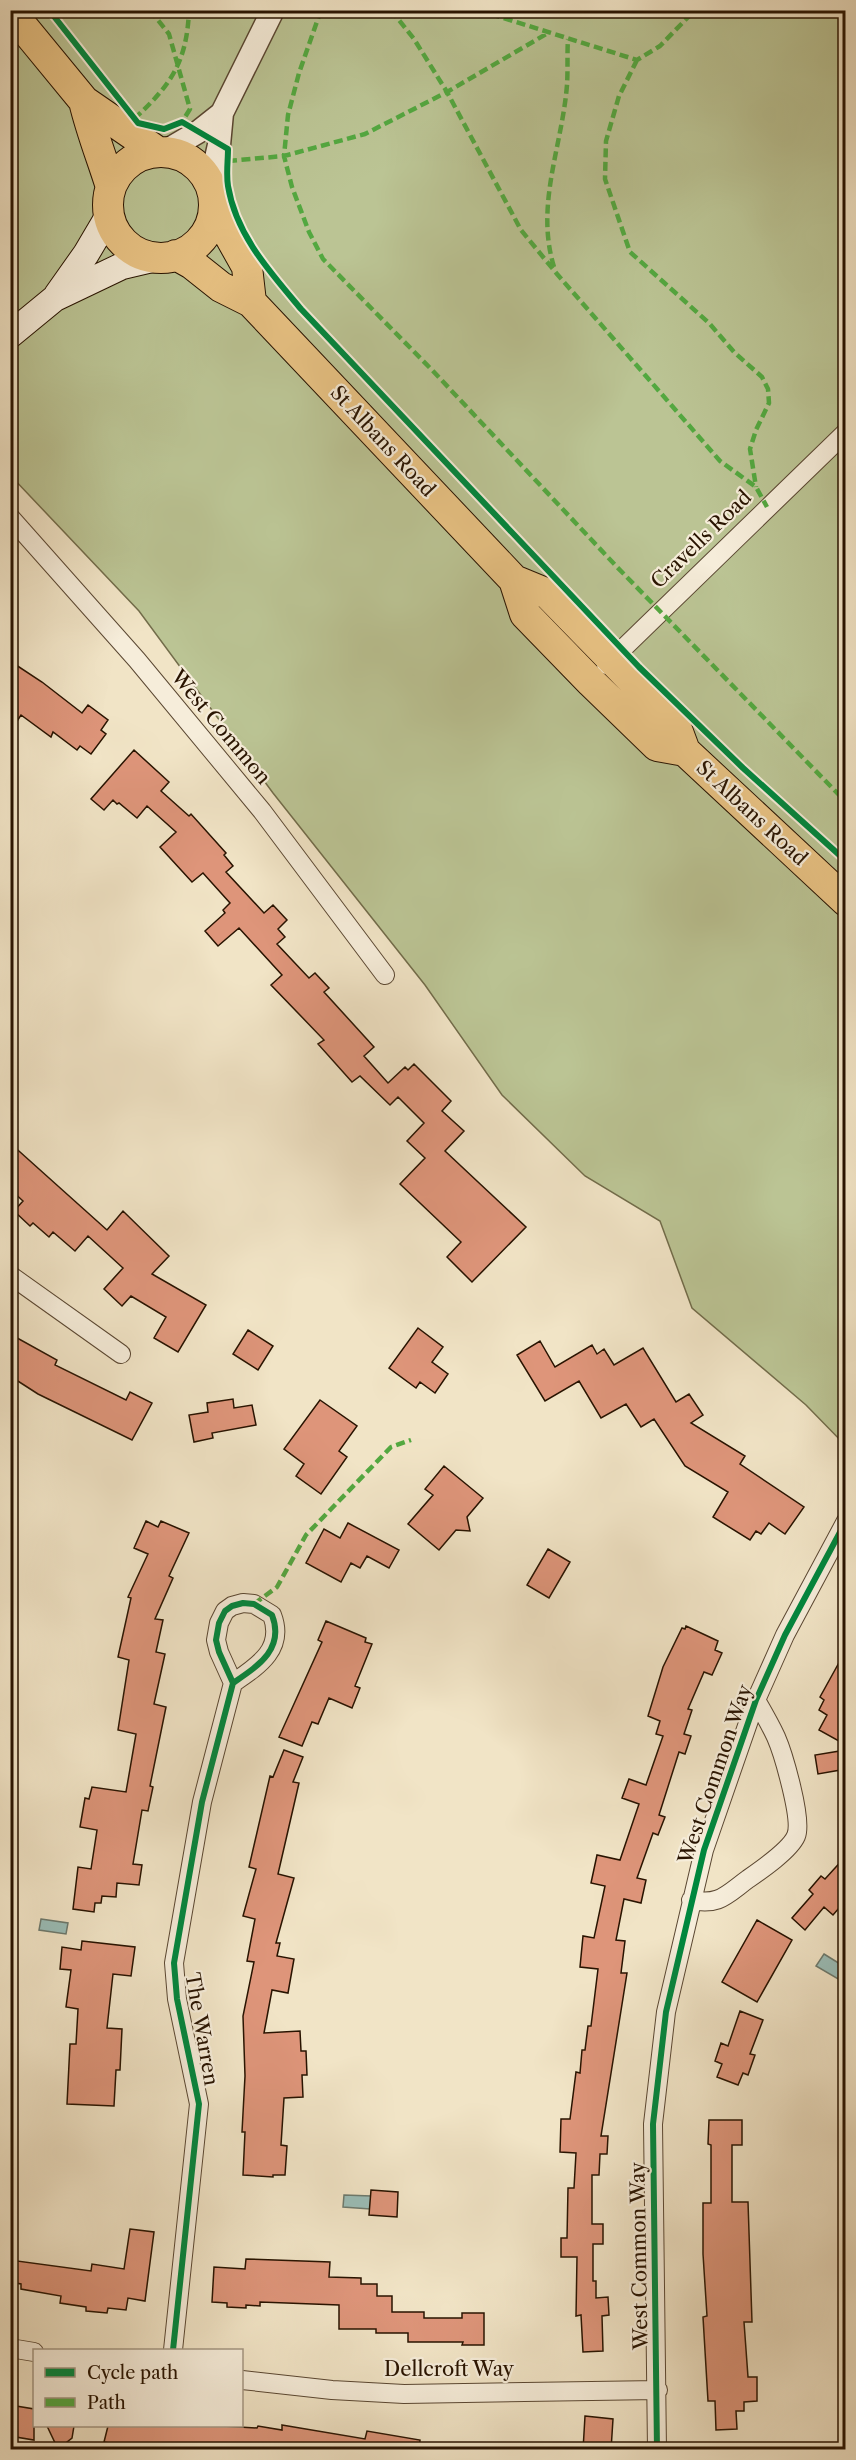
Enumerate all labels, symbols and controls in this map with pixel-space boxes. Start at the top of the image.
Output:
street label: St Albans Road [325,381,441,501]
street label: Cravells Road [646,485,756,593]
street label: West Common [165,664,276,790]
street label: St Albans Road [692,755,812,871]
street label: West Common Way [673,1680,757,1868]
street label: The Warren [180,1971,224,2088]
street label: West Common Way [625,2161,653,2351]
legend [33,2349,243,2427]
street label: Dellcroft Way [384,2357,515,2381]
text: Cycle path [87,2362,178,2384]
text: Path [87,2392,126,2414]

